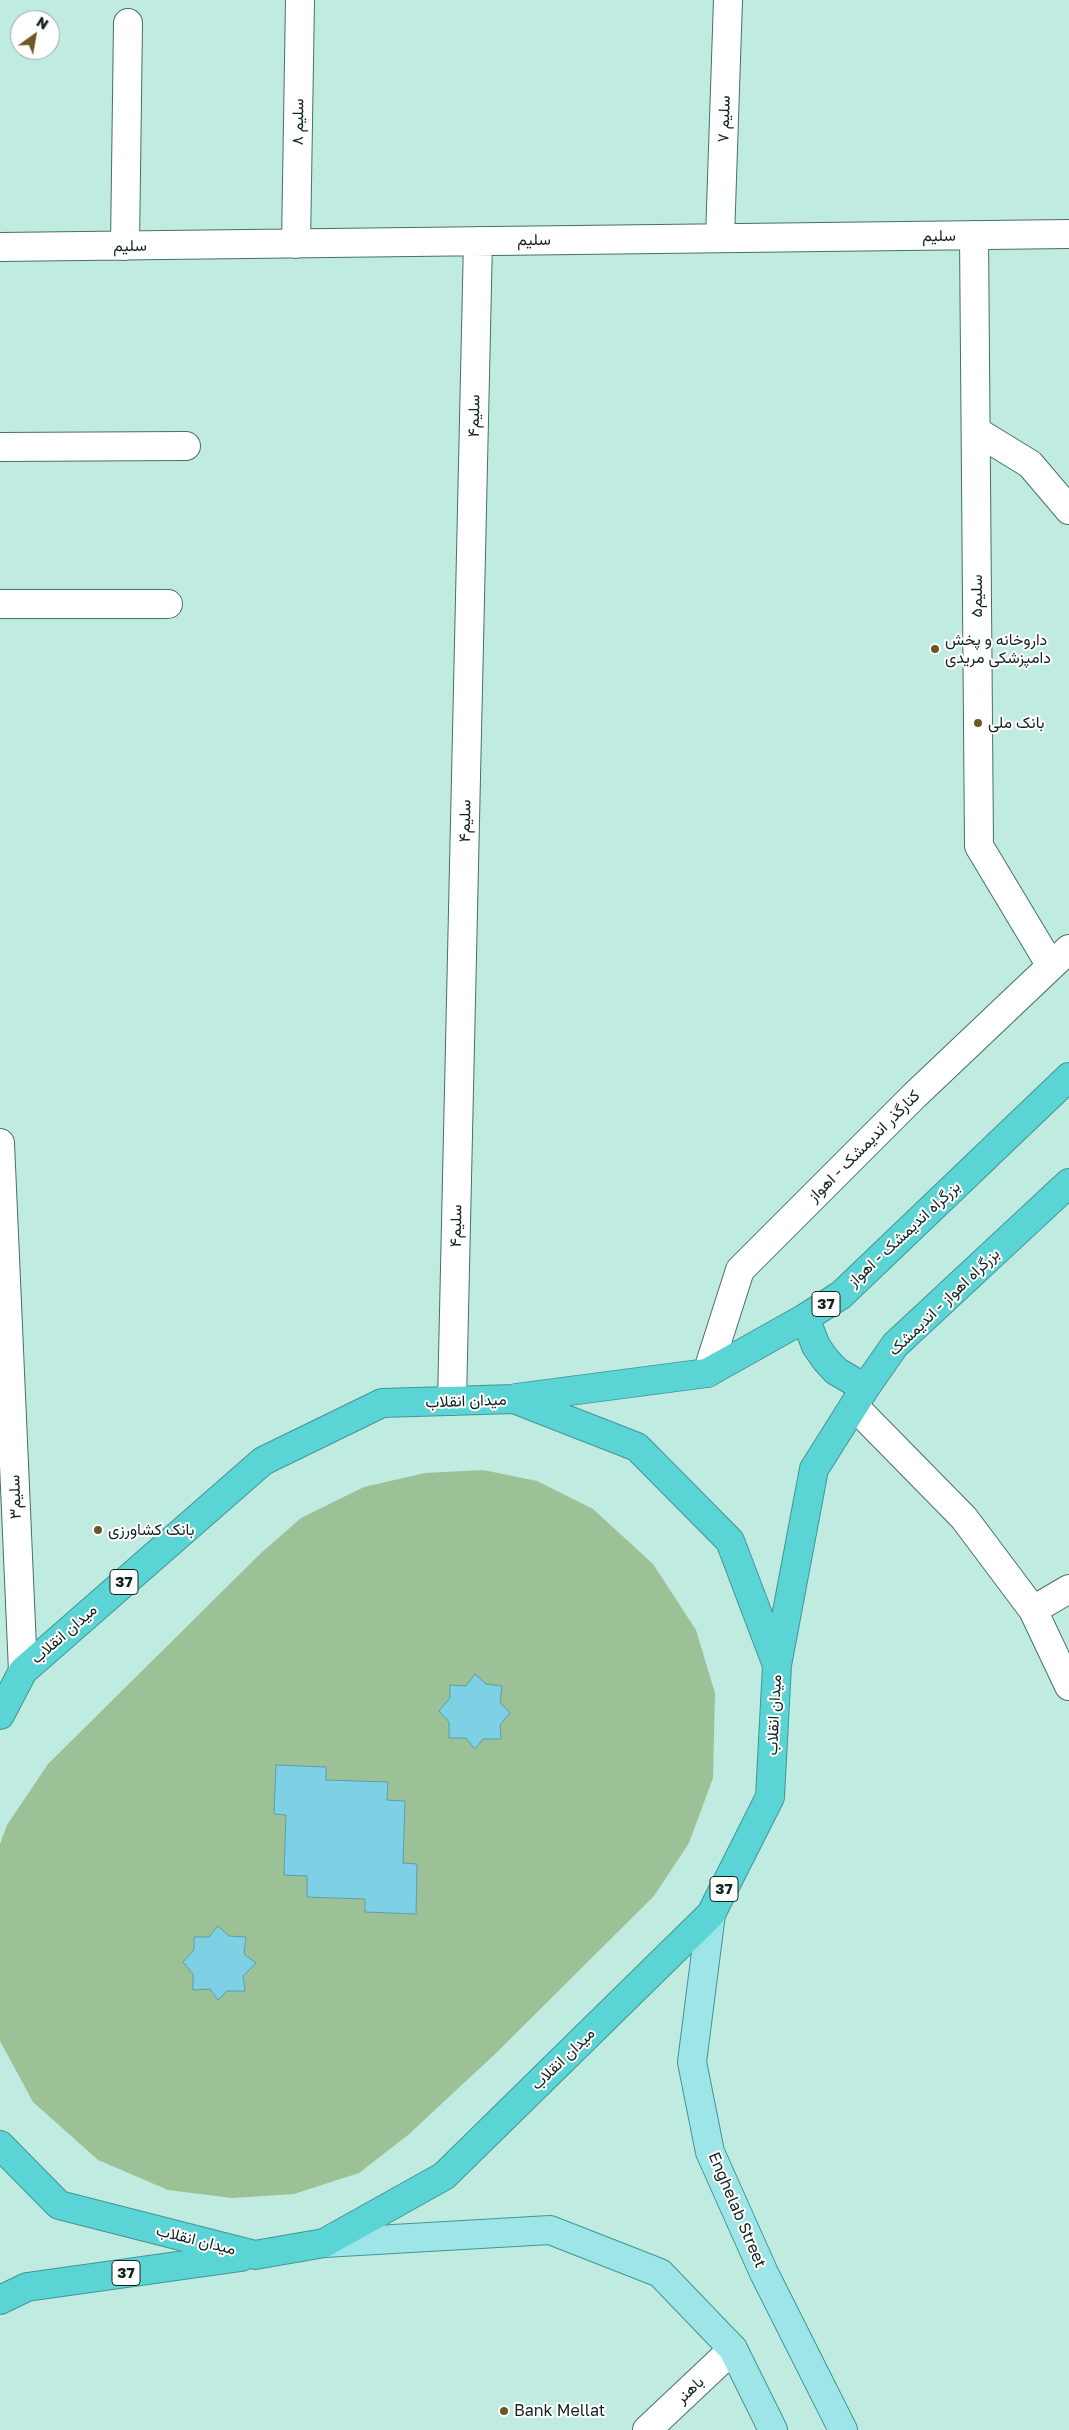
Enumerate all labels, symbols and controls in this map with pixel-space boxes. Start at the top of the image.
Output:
north arrow [10,10,60,60]
text: N [34,13,52,33]
street label: سلیم ۷ [714,95,734,143]
street label: سلیم ۸ [288,98,308,146]
street label: سلیم [922,226,956,246]
street label: سلیم [517,230,551,250]
street label: سلیم [113,236,147,256]
street label: سلیم۴ [464,394,484,438]
street label: سلیم۵ [967,574,987,618]
place label: داروخانه و پخش دامپزشکی مریدی [945,630,1051,668]
marker: داروخانه و پخش دامپزشکی مریدی [929,643,941,655]
place label: بانک ملی [988,713,1045,733]
marker: بانک ملی [972,717,984,729]
street label: سلیم۴ [455,799,475,843]
street label: کنارگذر اندیمشک - اهواز [804,1086,924,1206]
street label: بزرگراه اندیمشک - اهواز [844,1177,964,1291]
street label: سلیم۴ [446,1204,466,1248]
street label: بزرگراه اهواز - اندیمشک [885,1244,1003,1360]
road number: 37 [812,1292,840,1316]
street label: میدان انقلاب [425,1390,507,1412]
street label: سلیم۳ [5,1475,25,1519]
place label: بانک کشاورزی [108,1520,194,1540]
marker: بانک کشاورزی [92,1524,104,1536]
road number: 37 [110,1570,138,1594]
street label: میدان انقلاب [27,1600,101,1668]
street label: میدان انقلاب [762,1674,786,1756]
road number: 37 [710,1876,738,1902]
street label: میدان انقلاب [527,2024,599,2094]
street label: Enghelab Street [704,2149,770,2271]
street label: میدان انقلاب [154,2221,238,2259]
road number: 37 [112,2260,140,2286]
street label: باهنر [672,2372,708,2408]
place label: Bank Mellat [514,2401,605,2421]
marker: Bank Mellat [498,2405,510,2417]

